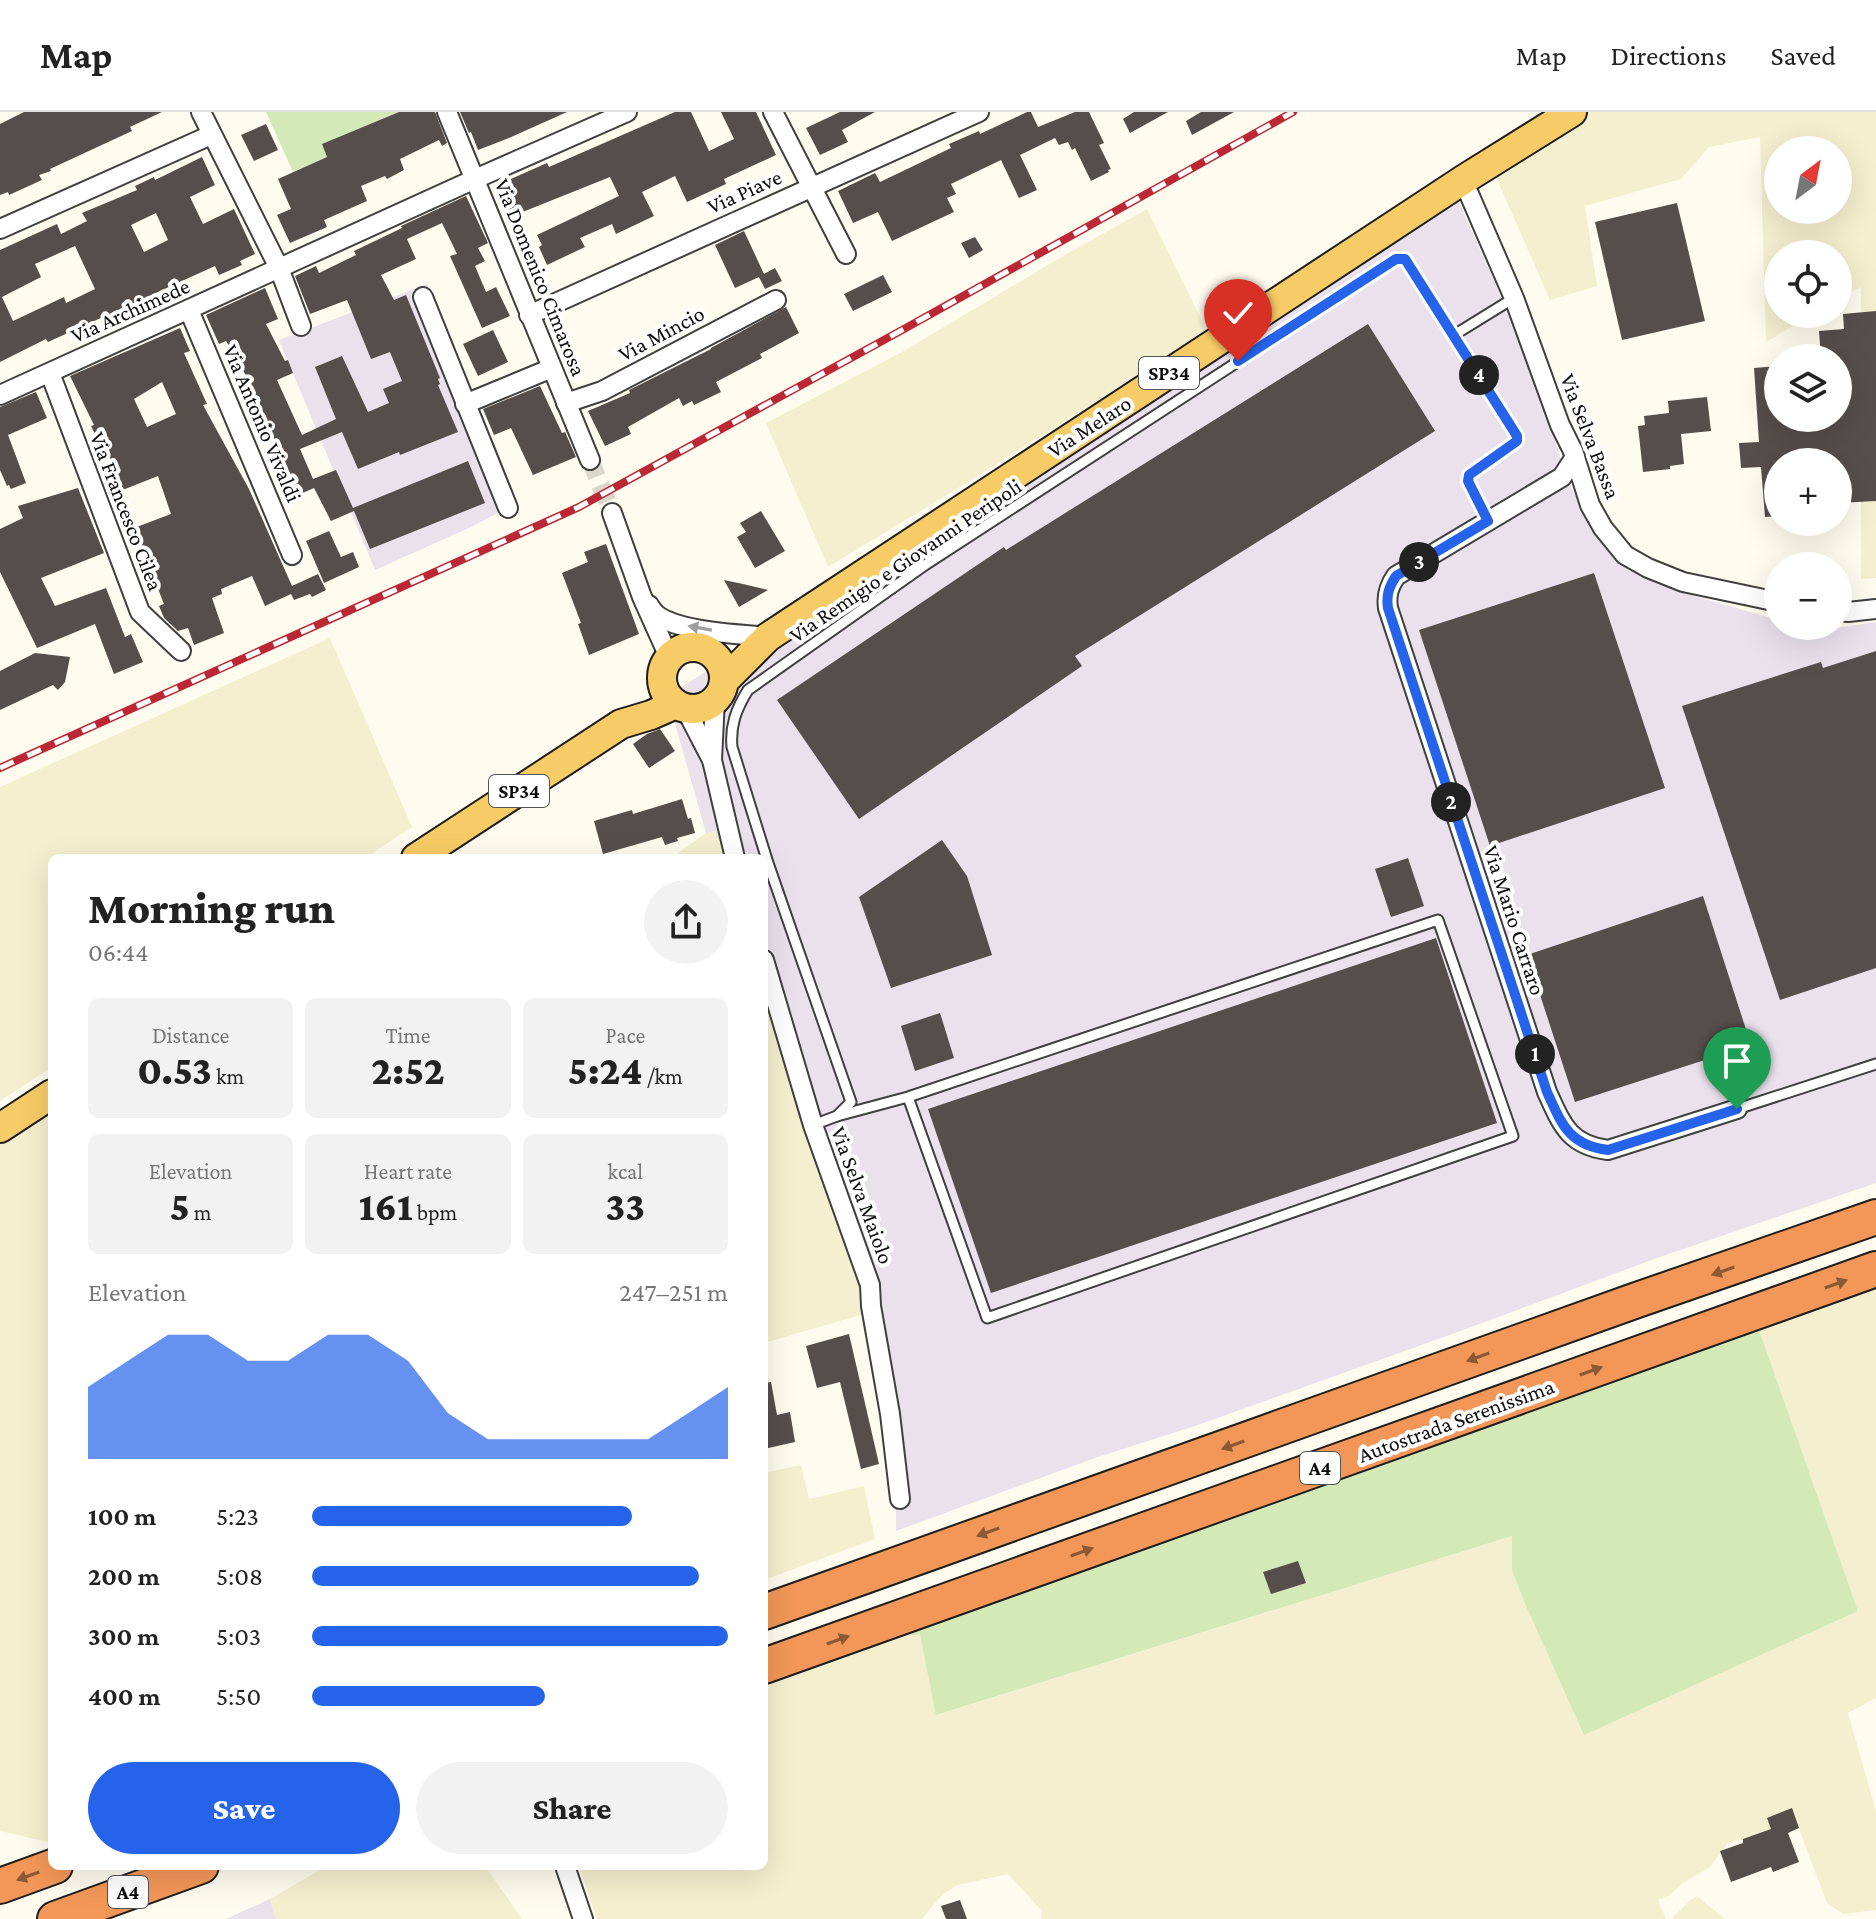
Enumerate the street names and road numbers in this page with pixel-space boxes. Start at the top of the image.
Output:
street label: Via Piave [703,164,785,219]
street label: Via Domenico Cimarosa [490,175,592,379]
street label: Via Archimede [67,273,193,348]
street label: Via Mincio [614,300,709,367]
street label: Via Antonio Vivaldi [218,341,307,506]
road number: SP34 [1139,357,1199,389]
street label: Via Selva Bassa [1555,370,1626,502]
street label: Via Melaro [1043,390,1136,463]
street label: Via Francesco Cilea [85,428,168,594]
street label: Via Remigio e Giovanni Peripoli [784,473,1026,648]
road number: SP34 [489,775,549,807]
street label: Via Mario Carraro [1479,842,1551,998]
street label: Via Selva Maiolo [826,1123,899,1267]
street label: Autostrada Serenissima [1355,1373,1558,1468]
road number: A4 [1300,1452,1340,1484]
road number: A4 [108,1876,148,1908]

